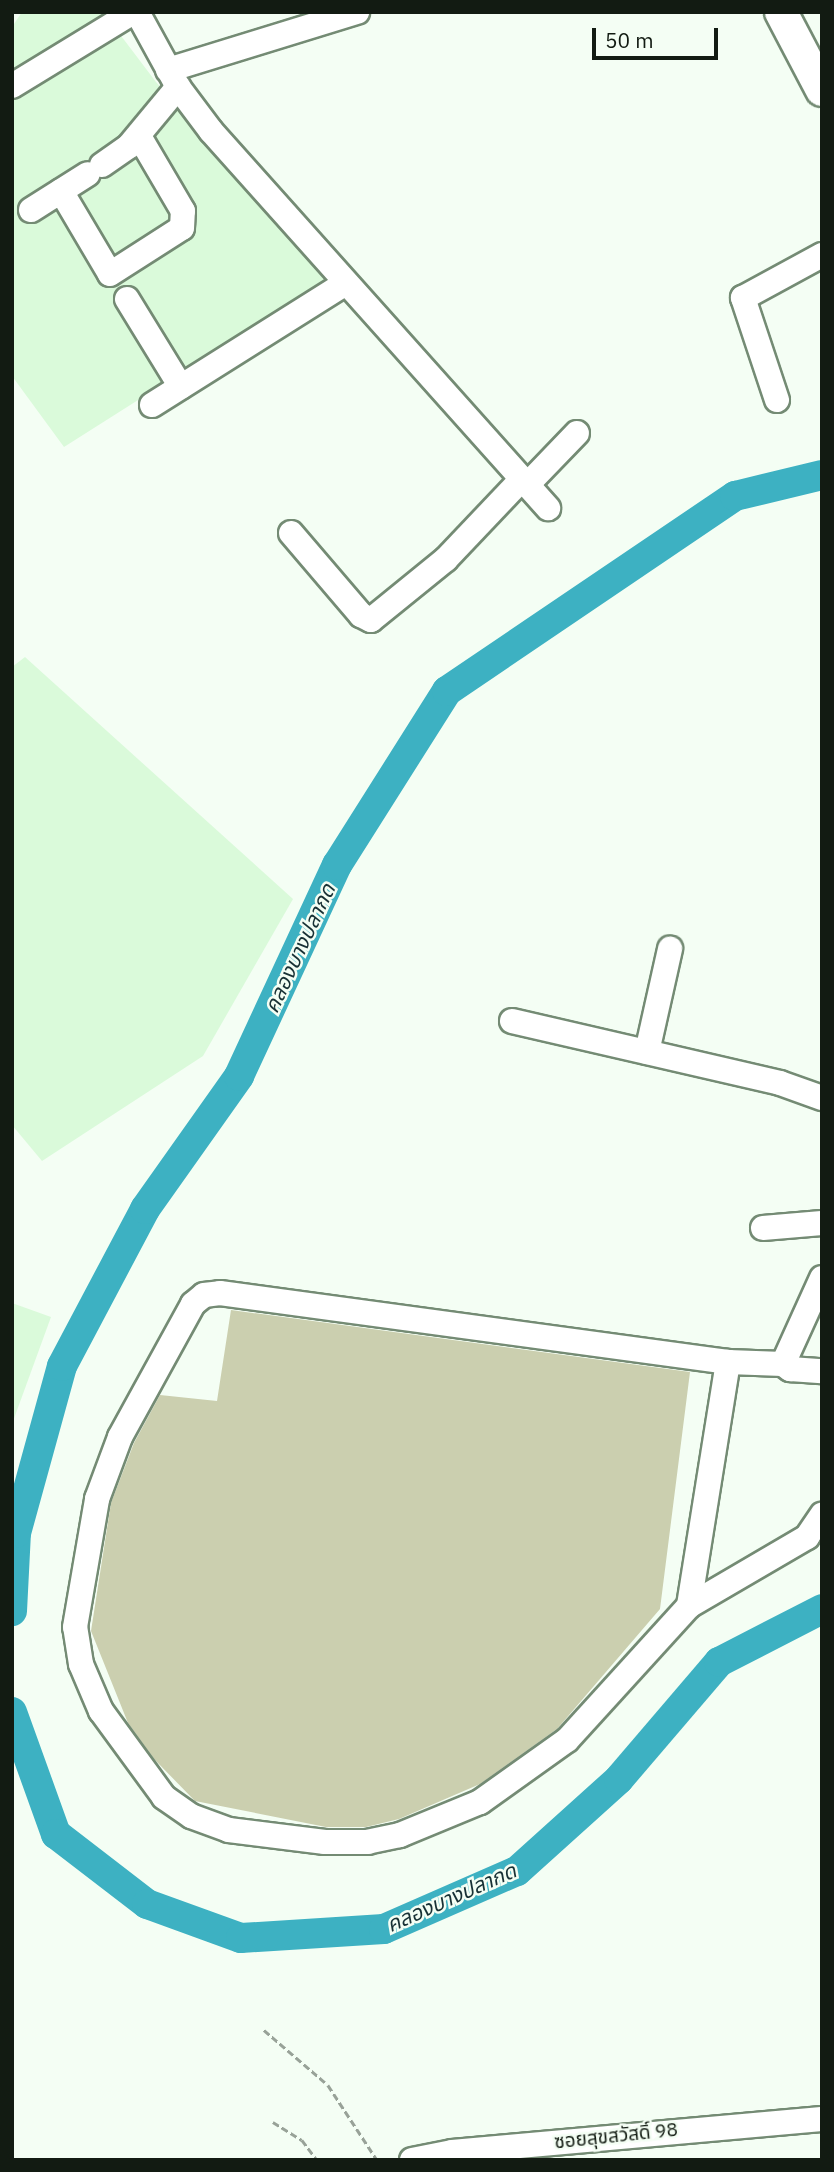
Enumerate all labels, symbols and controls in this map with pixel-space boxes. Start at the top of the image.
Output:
scale bar [596,14,722,58]
text: 50 m [605,26,654,54]
water label: คลองบางปลากด [258,879,340,1017]
water label: คลองบางปลากด [382,1857,520,1937]
street label: ซอยสุขสวัสดิ์ 98 [553,2118,679,2154]

